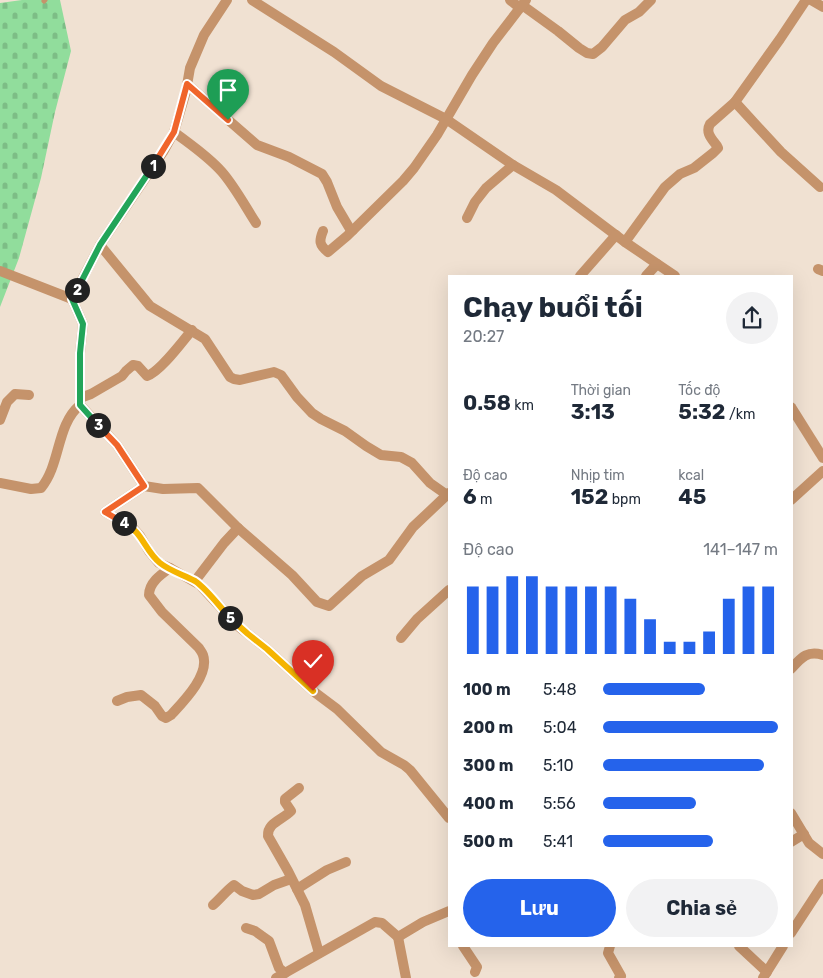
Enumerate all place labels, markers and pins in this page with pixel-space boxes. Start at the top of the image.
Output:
pin [207,69,249,120]
pin: 1 [140,154,166,178]
pin: 2 [64,278,90,302]
pin: 3 [86,412,110,438]
pin: 4 [112,510,136,536]
pin: 5 [218,606,242,630]
pin [292,640,334,691]

